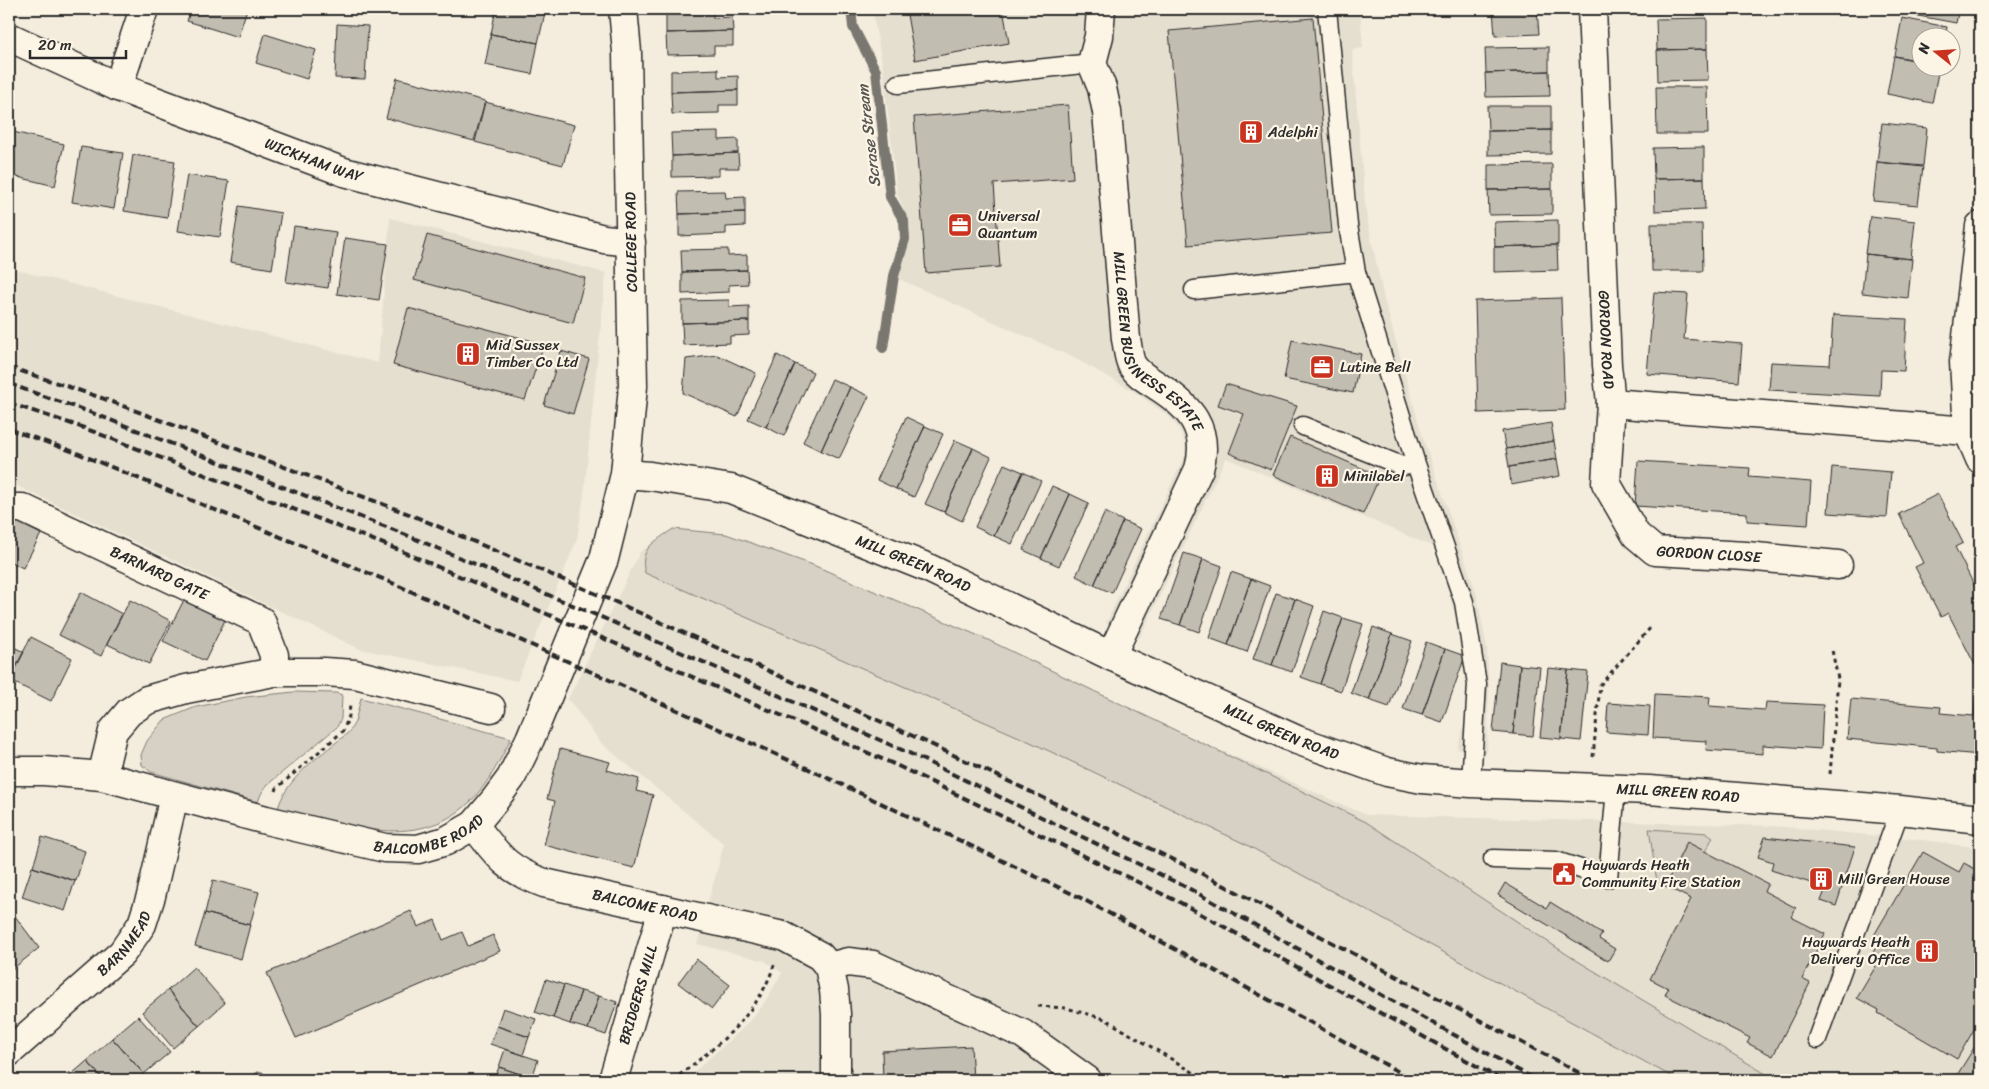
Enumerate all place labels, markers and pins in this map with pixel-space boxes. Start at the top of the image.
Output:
building icon: Adelphi [1238,119,1264,145]
place label: Adelphi [1267,119,1319,145]
place label: Universal Quantum [978,203,1040,246]
office icon: Universal Quantum [947,212,973,238]
place label: Mid Sussex Timber Co Ltd [486,332,579,375]
building icon: Mid Sussex Timber Co Ltd [455,341,481,367]
office icon: Lutine Bell [1309,354,1335,380]
place label: Lutine Bell [1340,354,1411,380]
building icon: Minilabel [1314,463,1340,489]
place label: Minilabel [1344,463,1405,489]
place label: Haywards Heath Community Fire Station [1582,852,1741,895]
public building icon: Haywards Heath Community Fire Station [1551,861,1577,887]
building icon: Mill Green House [1808,866,1834,892]
place label: Mill Green House [1838,866,1950,892]
place label: Haywards Heath Delivery Office [1802,929,1910,972]
building icon: Haywards Heath Delivery Office [1914,938,1940,964]

